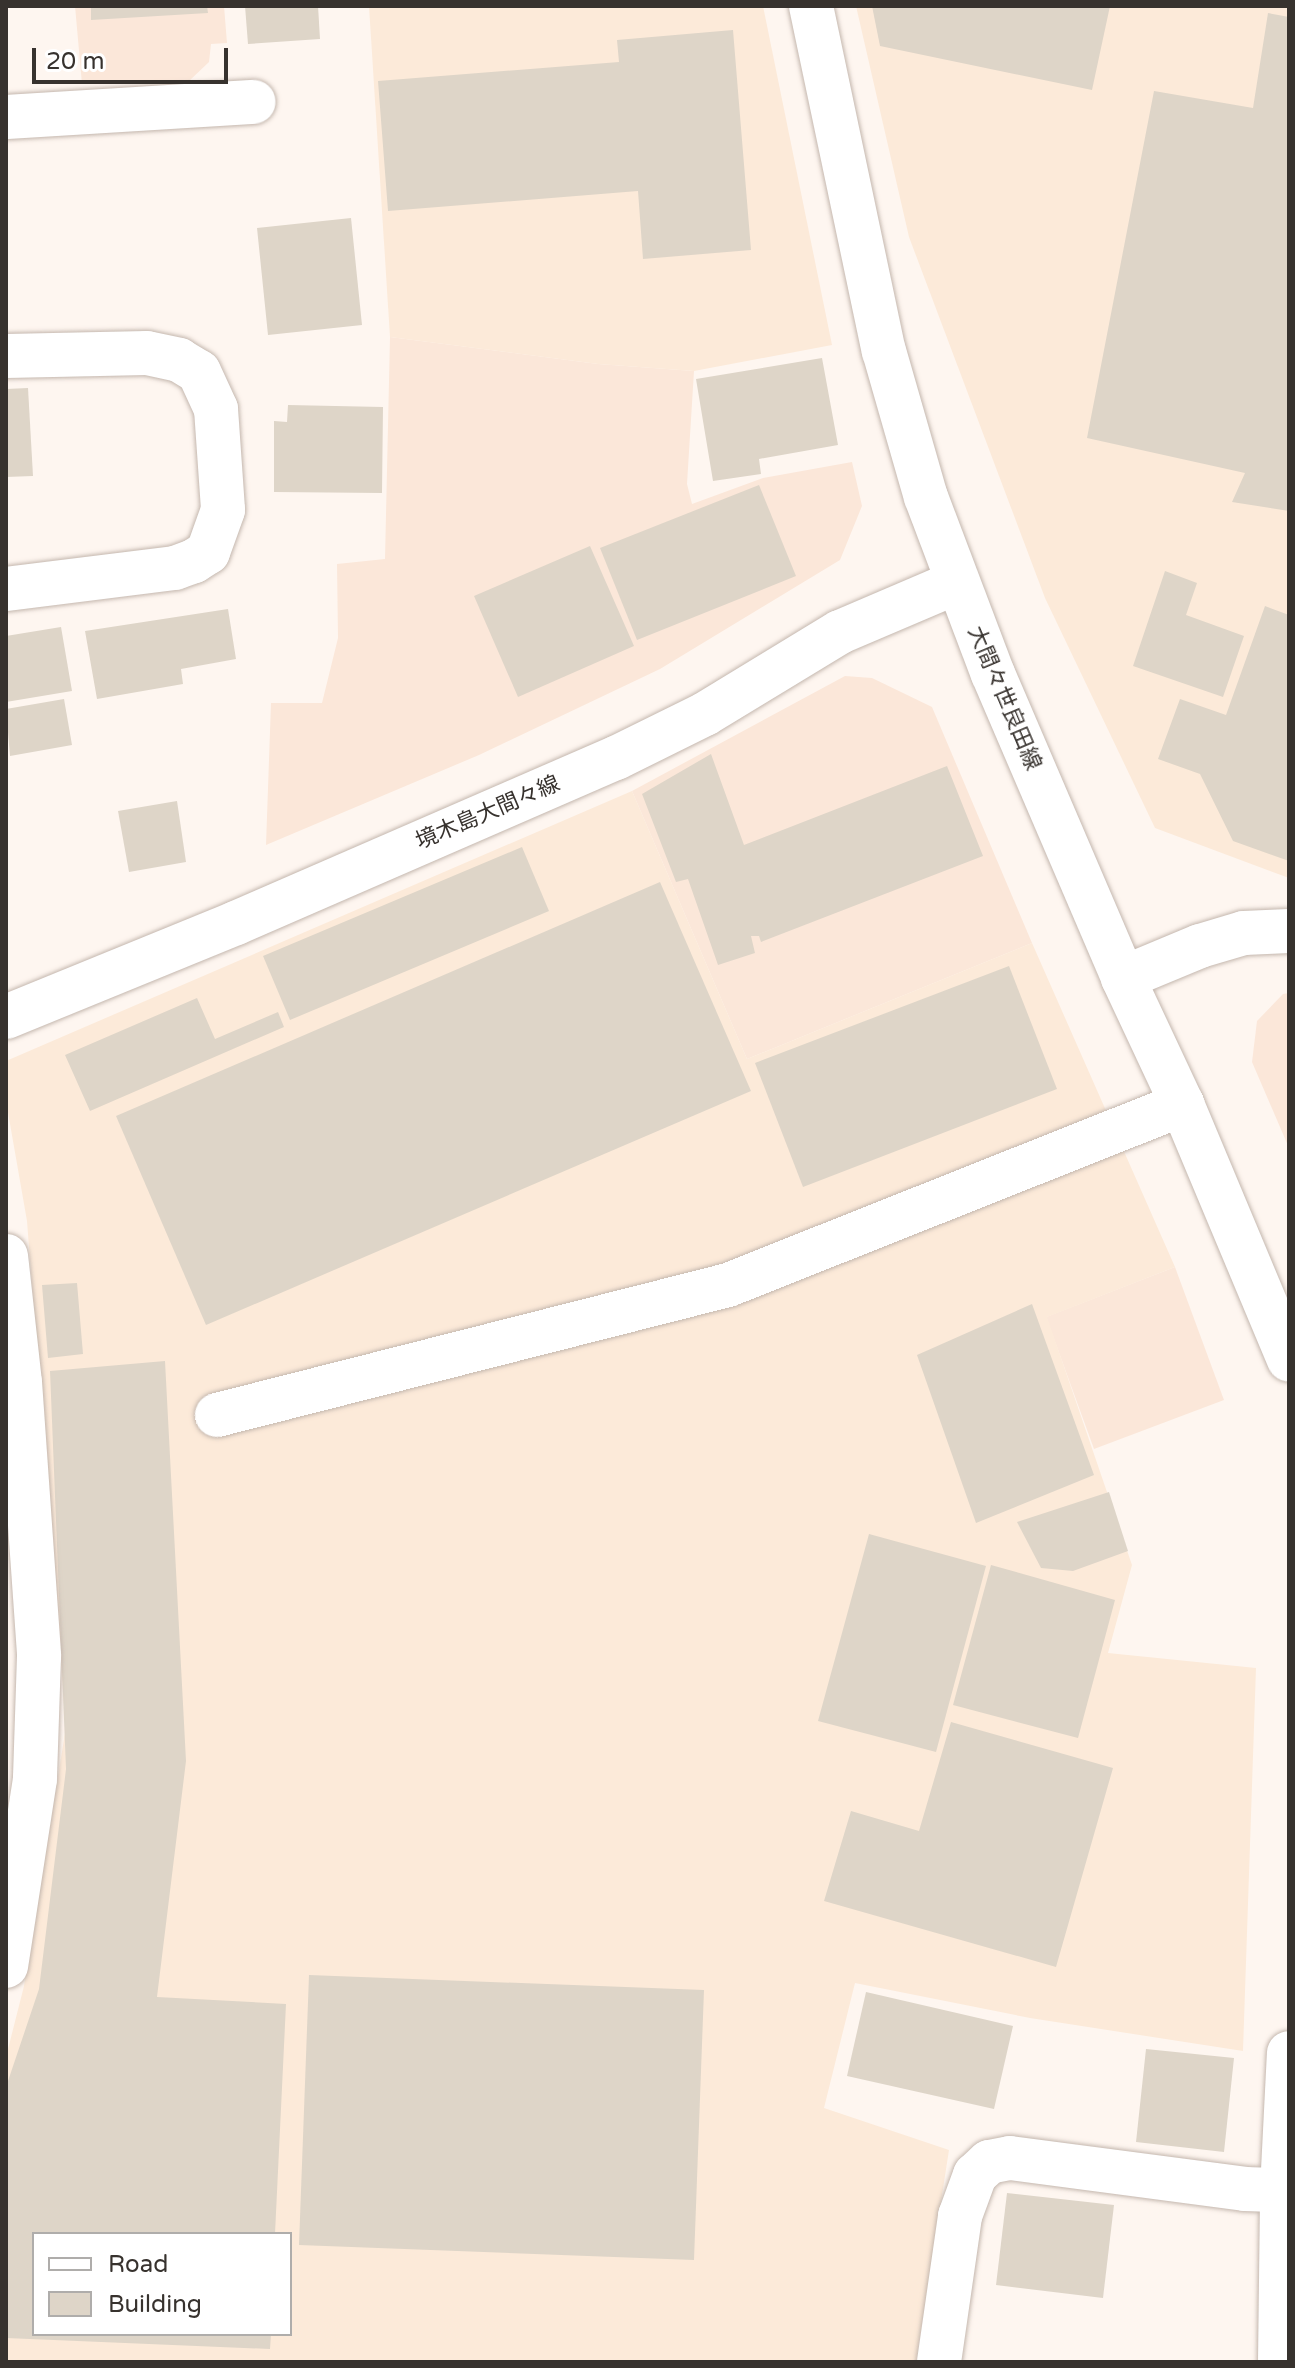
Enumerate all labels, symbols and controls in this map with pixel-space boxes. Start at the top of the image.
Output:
scale bar [36,32,232,82]
text: 20 m [46,47,104,76]
street label: 大間々世良田線 [962,622,1046,774]
street label: 境木島大間々線 [412,771,564,855]
legend [32,2232,292,2336]
text: Road [108,2250,168,2279]
text: Building [108,2290,202,2319]

